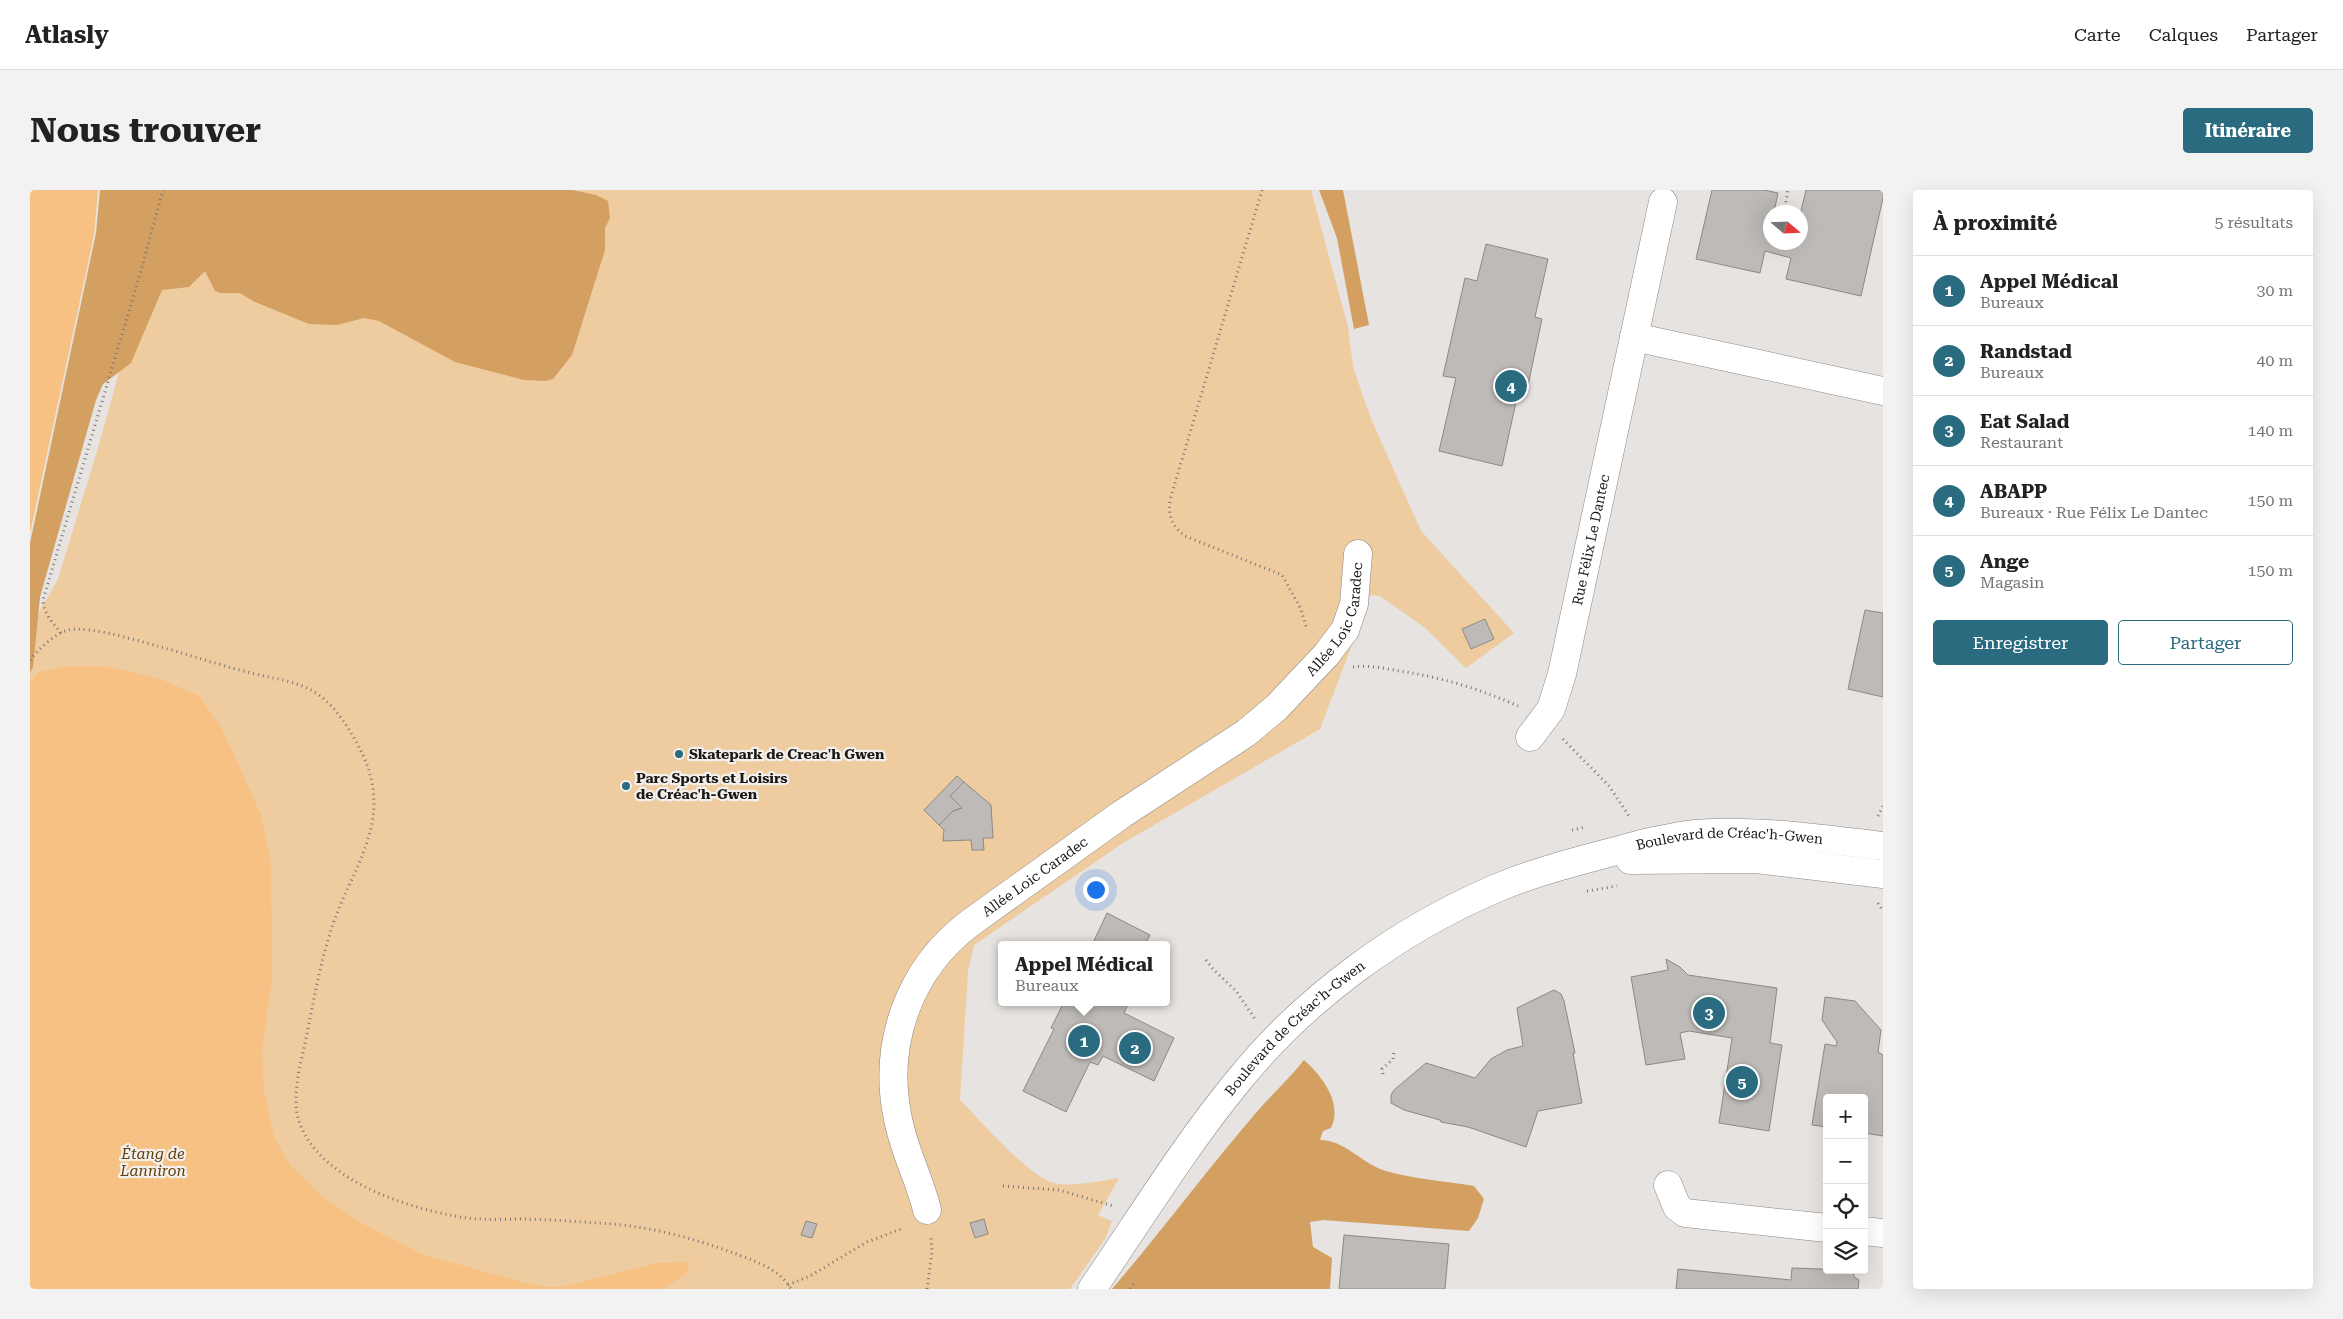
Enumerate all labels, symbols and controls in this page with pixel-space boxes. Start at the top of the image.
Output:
text: Atlasly [25,21,109,49]
text: Carte [2074,24,2121,45]
text: Calques [2149,24,2218,45]
text: Partager [2246,24,2318,45]
button: Itinéraire [2183,108,2313,153]
text: Nous trouver [30,110,261,151]
north arrow [1763,205,1808,250]
text: À proximité [1933,211,2057,235]
text: 5 résultats [2214,213,2293,232]
text: Appel Médical [1980,270,2118,293]
text: 1 [1945,281,1953,300]
text: 30 m [2256,281,2293,300]
text: Bureaux [1980,293,2044,312]
text: Randstad [1980,340,2072,363]
text: 2 [1945,351,1953,370]
text: 40 m [2256,351,2293,370]
text: Bureaux [1980,363,2044,382]
pin: 4 [1495,367,1527,405]
text: Eat Salad [1980,410,2069,433]
text: 3 [1945,421,1953,440]
text: 140 m [2247,421,2293,440]
text: Restaurant [1980,433,2063,452]
street label: Rue Félix Le Dantec [1569,473,1613,607]
text: ABAPP [1980,480,2047,503]
text: 4 [1945,491,1953,510]
text: 150 m [2247,491,2293,510]
text: Bureaux · Rue Félix Le Dantec [1980,503,2208,522]
text: Ange [1980,550,2029,573]
street label: Allée Loic Caradec [1303,561,1365,679]
text: 5 [1945,561,1953,580]
text: 150 m [2247,561,2293,580]
text: Magasin [1980,573,2044,592]
button: Enregistrer [1933,620,2108,665]
button: Partager [2118,620,2293,665]
place label: Skatepark de Creac'h Gwen [689,746,885,762]
marker: Skatepark de Creac'h Gwen [673,748,685,760]
place label: Parc Sports et Loisirs de Créac'h-Gwen [636,770,788,802]
marker: Parc Sports et Loisirs de Créac'h-Gwen [620,780,632,792]
street label: Boulevard de Créac'h-Gwen [1634,825,1824,853]
street label: Allée Loic Caradec [979,833,1091,920]
your location [1083,877,1109,903]
popup [998,941,1170,1006]
text: Appel Médical [1015,953,1153,976]
street label: Boulevard de Créac'h-Gwen [1221,957,1368,1099]
text: Bureaux [1015,976,1079,995]
pin: 3 [1693,994,1725,1032]
pin: 1 [1068,1022,1100,1060]
pin: 2 [1119,1029,1151,1067]
pin: 5 [1726,1063,1758,1101]
map controls [1823,1094,1868,1274]
button: + [1823,1094,1868,1139]
button: − [1823,1139,1868,1184]
water label: Étang de Lanniron [119,1145,186,1180]
button: locate [1823,1184,1868,1229]
button: layers [1823,1229,1868,1274]

